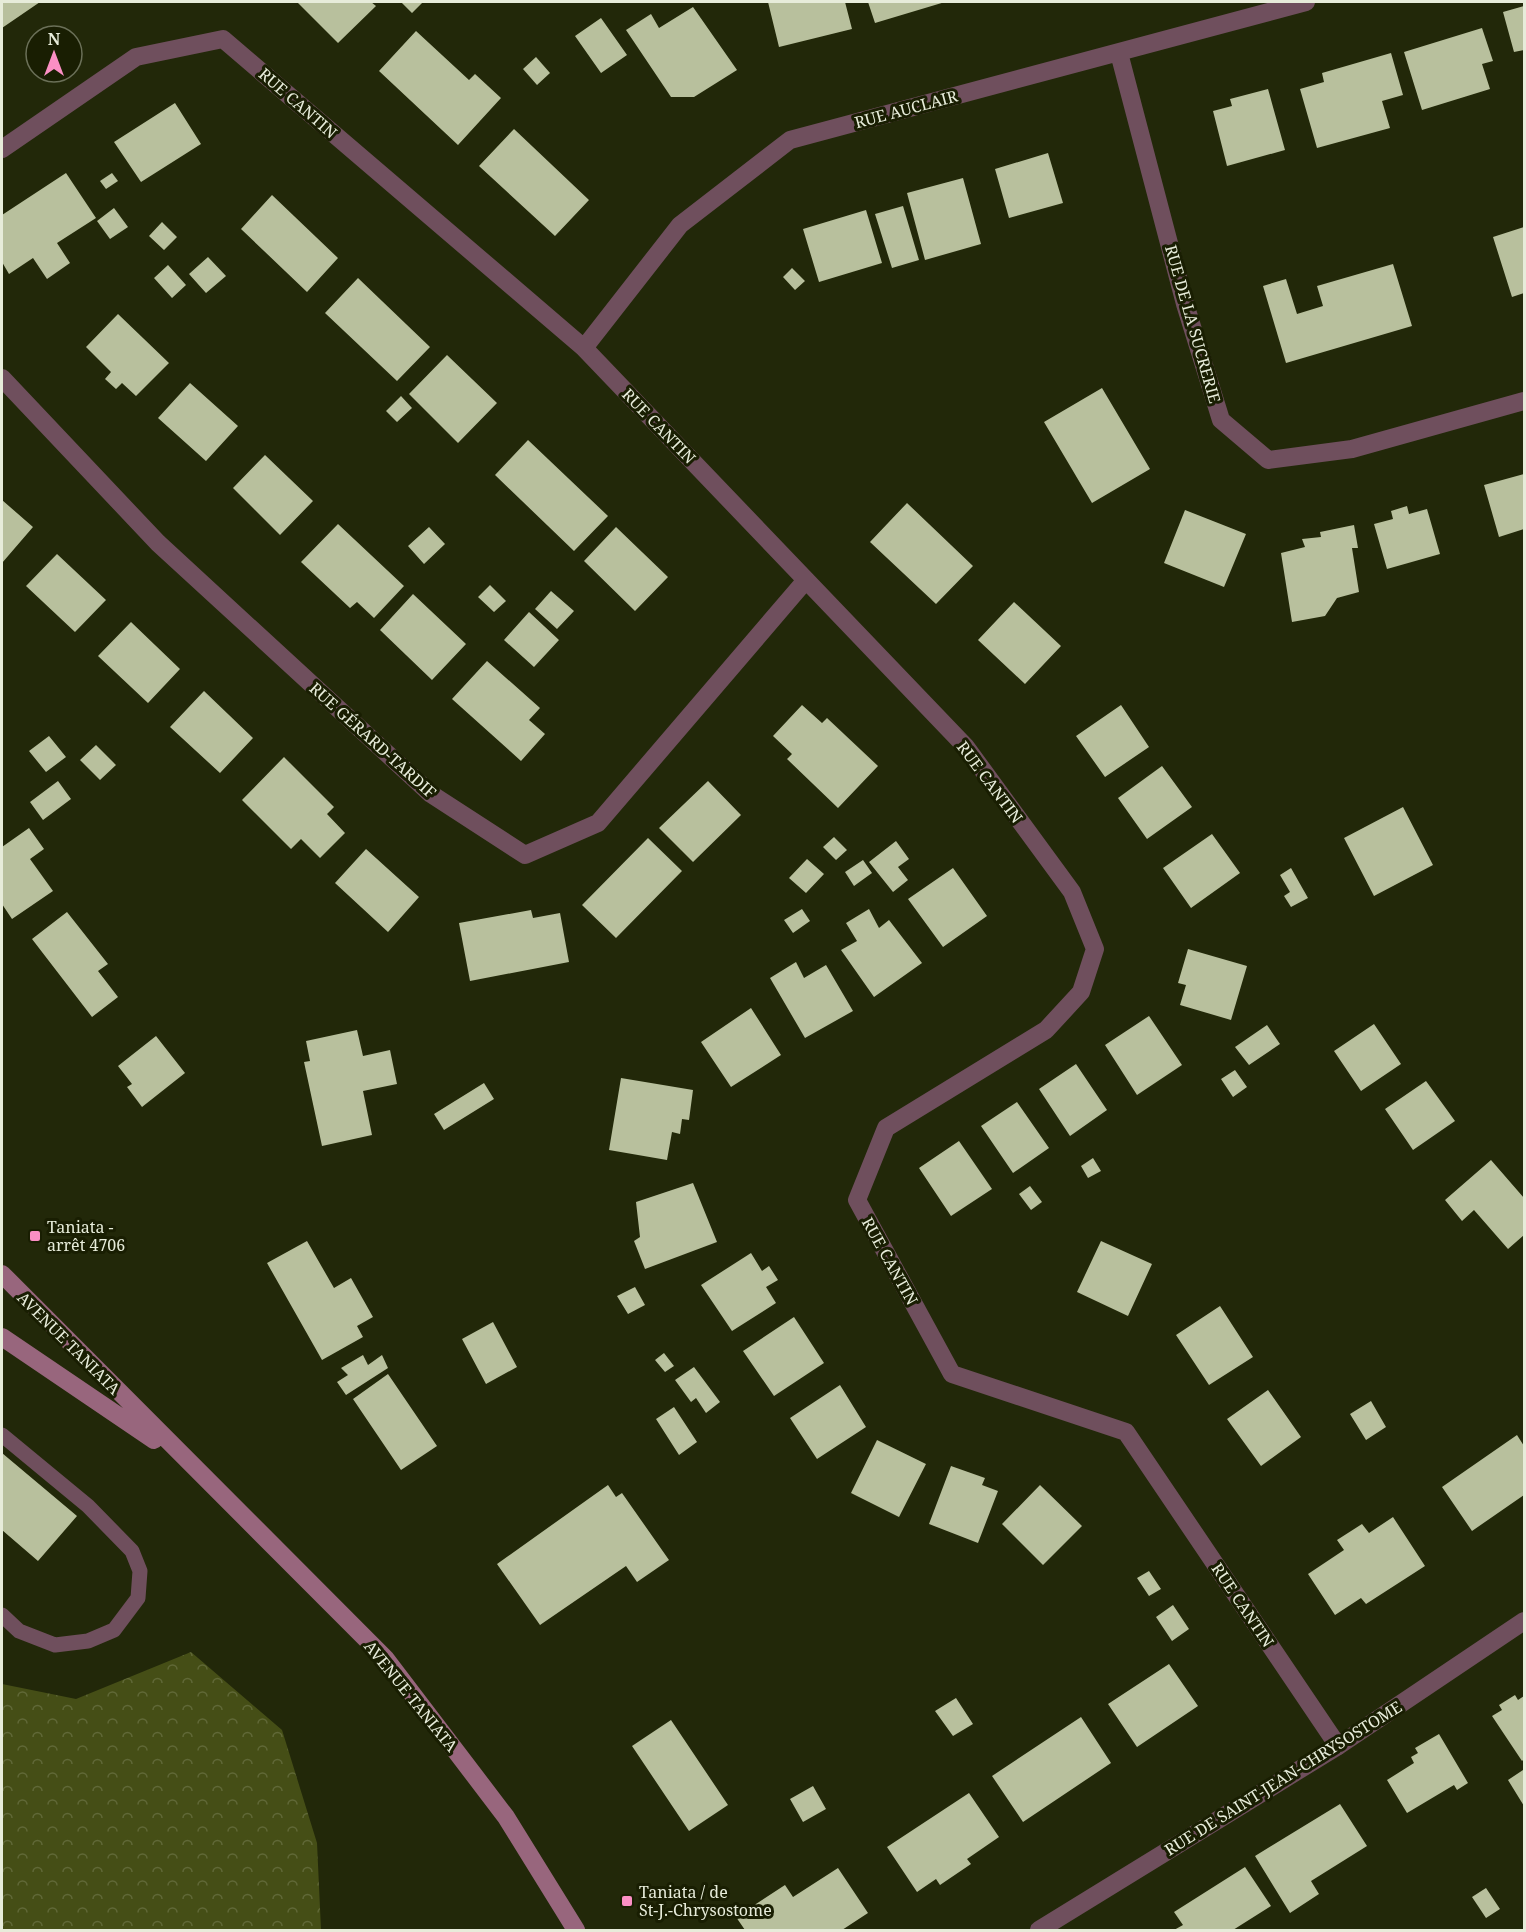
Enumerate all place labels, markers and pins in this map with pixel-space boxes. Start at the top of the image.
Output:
place label: Taniata - arrêt 4706 [47,1216,125,1256]
marker: Taniata - arrêt 4706 [28,1229,42,1243]
place label: Taniata / de St-J.-Chrysostome [639,1881,772,1921]
marker: Taniata / de St-J.-Chrysostome [620,1894,634,1908]

